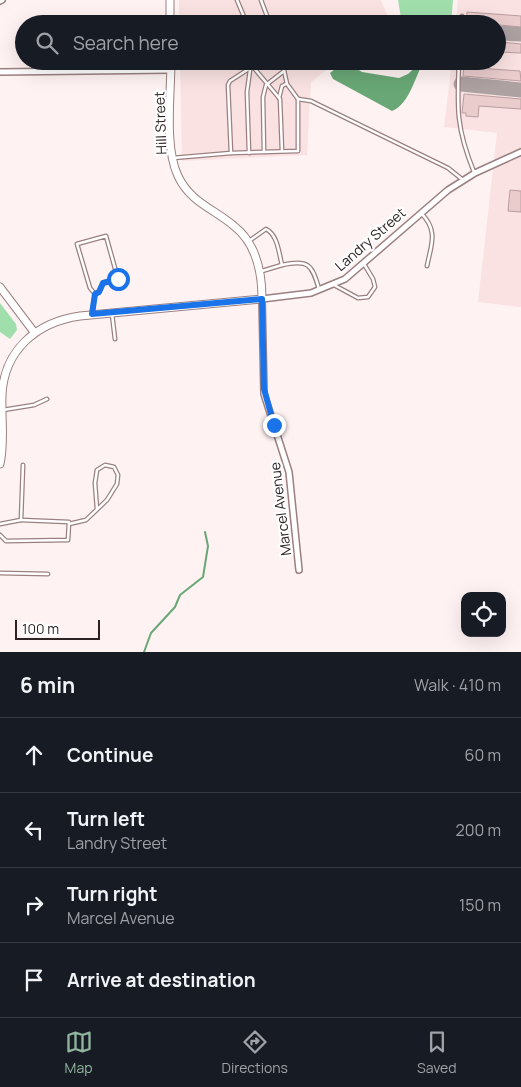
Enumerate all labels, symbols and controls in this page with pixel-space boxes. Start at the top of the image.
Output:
search box [15,15,506,70]
icon: search [33,29,61,57]
text: Search here [73,30,179,56]
street label: Hill Street [149,91,171,155]
street label: Landry Street [331,203,410,275]
route start [107,268,130,291]
route end [263,414,286,437]
street label: Marcel Avenue [265,461,295,557]
map controls [461,592,506,637]
button: locate [461,592,506,637]
scale bar [15,617,100,640]
text: 100 m [22,619,59,638]
text: 6 min [20,671,75,699]
text: Walk · 410 m [414,674,501,696]
icon: ahead [20,741,48,769]
text: Continue [67,742,153,768]
text: 60 m [465,744,501,766]
text: Turn left [67,806,145,832]
icon: left [20,816,48,844]
text: 200 m [456,819,501,841]
text: Landry Street [67,832,167,854]
text: Turn right [67,881,157,907]
icon: right [20,891,48,919]
text: 150 m [459,894,501,916]
text: Marcel Avenue [67,907,175,929]
icon: arrive [20,966,48,994]
text: Arrive at destination [67,967,256,993]
tab: Map [65,1028,93,1077]
tab: Directions [222,1028,288,1077]
tab: Saved [417,1028,456,1077]

